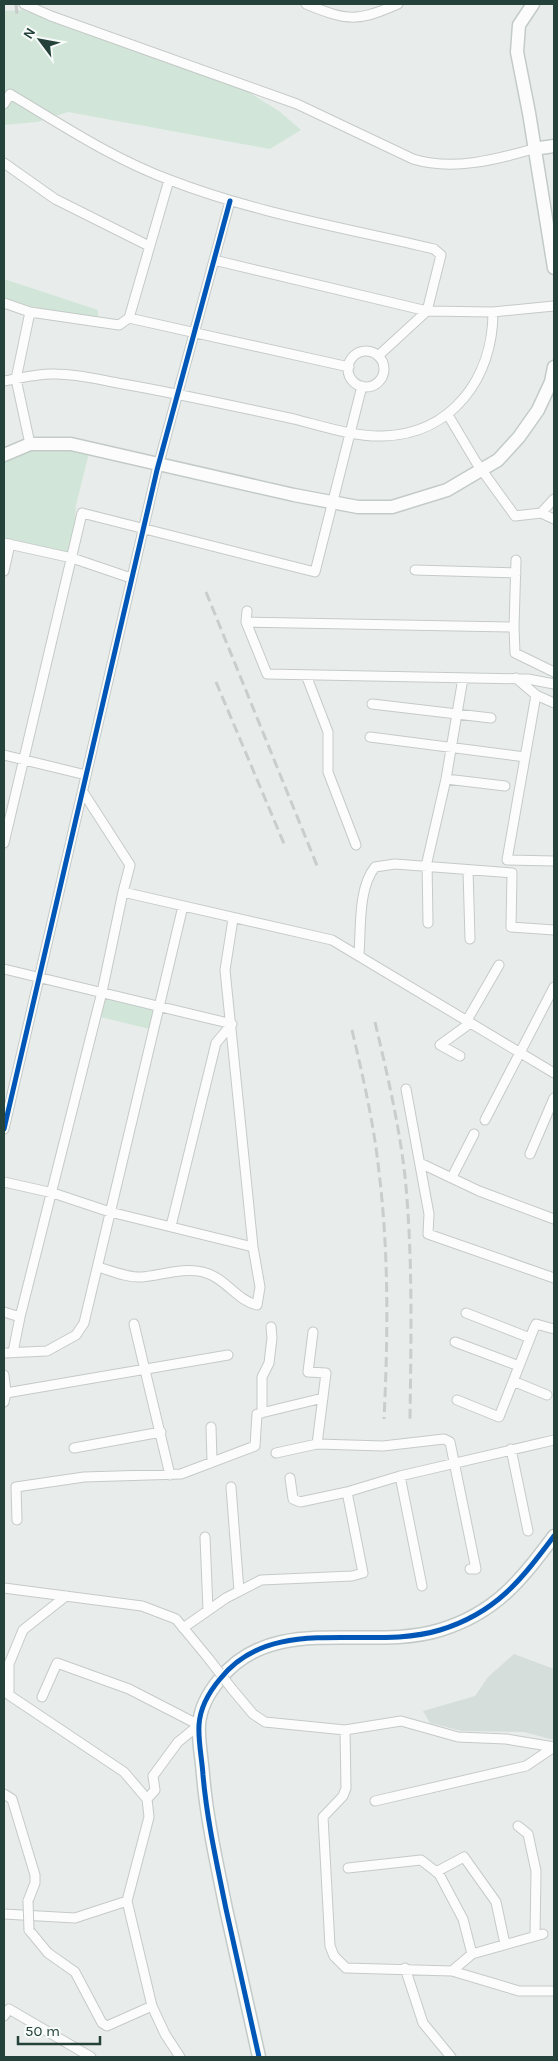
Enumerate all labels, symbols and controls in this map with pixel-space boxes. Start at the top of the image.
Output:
north arrow [15,15,65,65]
text: N [20,25,39,42]
scale bar [18,2014,100,2046]
text: 50 m [25,2022,60,2040]

